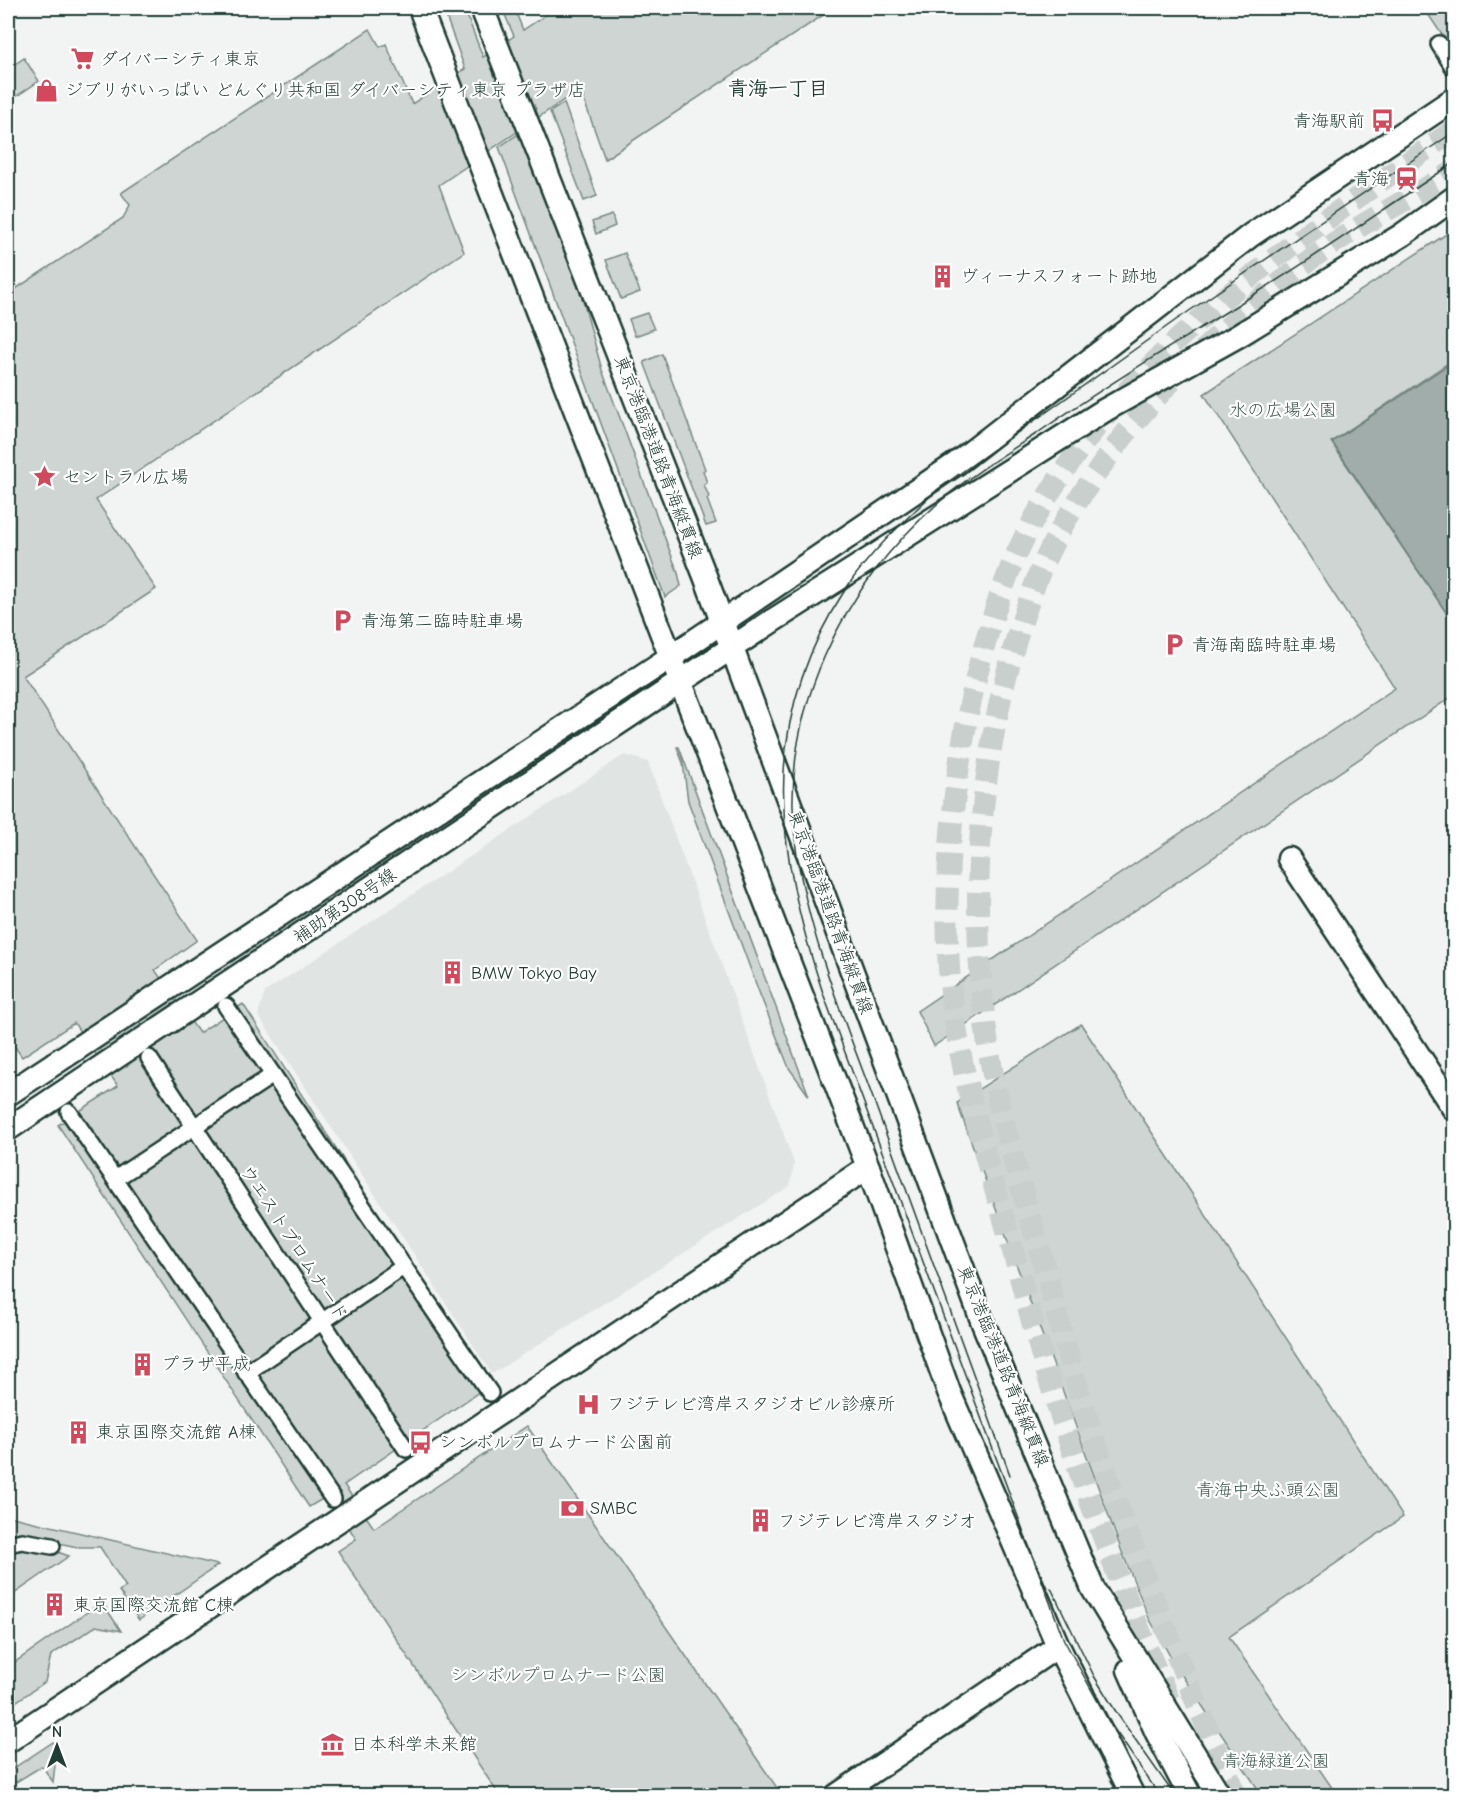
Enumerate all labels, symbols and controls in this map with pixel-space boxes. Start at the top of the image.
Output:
supermarket icon: ダイバーシティ東京 [69,46,95,72]
place label: ダイバーシティ東京 [100,49,260,70]
shop icon: ジブリがいっぱい どんぐり共和国 ダイバーシティ東京 プラザ店 [34,77,60,103]
district label: 青海一丁目 [728,77,828,100]
place label: ジブリがいっぱい どんぐり共和国 ダイバーシティ東京 プラザ店 [65,80,586,101]
bus stop icon: 青海駅前 [1370,108,1396,134]
place label: 青海駅前 [1293,111,1365,132]
station icon: 青海 [1394,166,1420,192]
place label: 青海 [1353,169,1389,190]
building icon: ヴィーナスフォート跡地 [929,263,955,289]
place label: ヴィーナスフォート跡地 [960,266,1157,287]
street label: 東京港臨港道路青海縦貫線 [609,352,707,562]
park label: 水の広場公園 [1229,400,1337,421]
place icon: セントラル広場 [32,464,58,490]
place label: セントラル広場 [63,467,188,488]
parking icon: 青海第二臨時駐車場 [330,608,356,634]
place label: 青海第二臨時駐車場 [361,611,523,632]
parking icon: 青海南臨時駐車場 [1161,632,1187,658]
place label: 青海南臨時駐車場 [1192,635,1336,656]
street label: 東京港臨港道路青海縦貫線 [783,807,877,1017]
street label: 補助第308号線 [290,864,400,948]
building icon: BMW Tokyo Bay [440,960,466,986]
place label: BMW Tokyo Bay [471,963,598,984]
street label: ウエストプロムナード [236,1161,352,1325]
street label: 東京港臨港道路青海縦貫線 [953,1262,1053,1470]
building icon: プラザ平成 [130,1351,156,1377]
place label: プラザ平成 [161,1354,251,1375]
hospital icon: フジテレビ湾岸スタジオビル診療所 [576,1391,602,1417]
place label: フジテレビ湾岸スタジオビル診療所 [607,1394,895,1415]
building icon: 東京国際交流館 A棟 [65,1419,91,1445]
place label: 東京国際交流館 A棟 [96,1422,256,1443]
bus stop icon: シンボルプロムナード公園前 [408,1429,434,1455]
place label: シンボルプロムナード公園前 [439,1432,673,1453]
park label: 青海中央ふ頭公園 [1196,1480,1340,1501]
bank icon: SMBC [559,1495,585,1521]
place label: SMBC [590,1498,637,1519]
building icon: フジテレビ湾岸スタジオ [747,1508,773,1534]
place label: フジテレビ湾岸スタジオ [778,1511,976,1532]
building icon: 東京国際交流館 C棟 [42,1592,68,1618]
place label: 東京国際交流館 C棟 [73,1595,234,1616]
park label: シンボルプロムナード公園 [450,1665,666,1686]
north arrow [27,1716,87,1776]
text: N [52,1723,62,1741]
museum icon: 日本科学未来館 [320,1731,346,1757]
place label: 日本科学未来館 [351,1734,477,1755]
park label: 青海緑道公園 [1222,1751,1330,1772]

